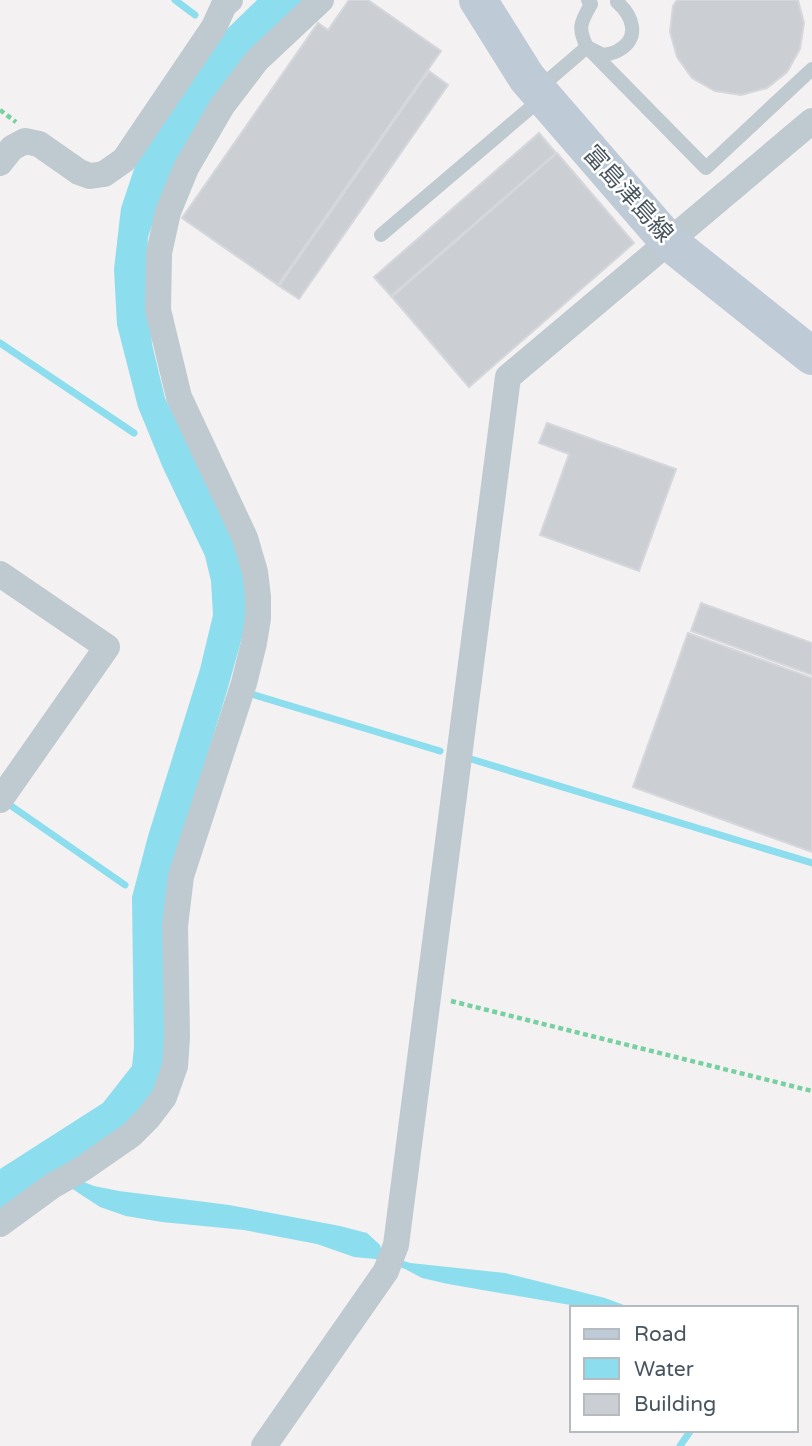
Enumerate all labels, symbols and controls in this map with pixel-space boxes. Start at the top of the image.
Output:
street label: 富島津島線 [577,140,679,248]
legend [570,1306,798,1432]
text: Road [634,1322,687,1347]
text: Water [634,1357,694,1382]
text: Building [634,1392,716,1417]

